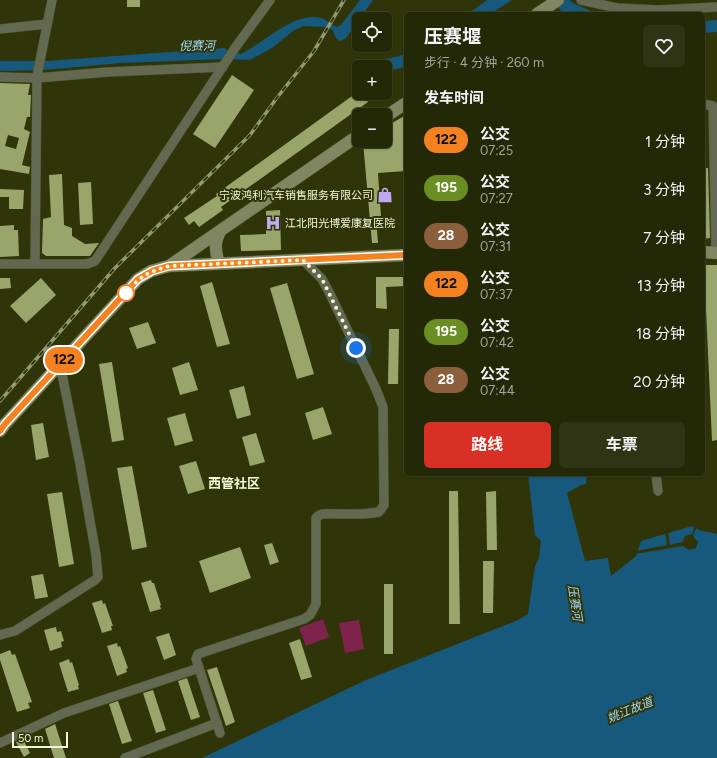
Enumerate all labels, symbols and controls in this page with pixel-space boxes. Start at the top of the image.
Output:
map controls [352,12,392,148]
button: locate [352,12,392,52]
text: 压赛堰 [424,25,481,48]
button: heart [643,25,685,67]
water label: 倪赛河 [179,39,217,53]
text: 步行 · 4 分钟 · 260 m [424,55,544,70]
button: + [352,60,392,100]
text: 发车时间 [424,89,484,107]
button: − [352,108,392,148]
text: 公交 [480,125,510,143]
text: 122 [435,131,457,148]
text: 1 分钟 [645,133,685,151]
text: 07:25 [480,143,513,158]
text: 公交 [480,173,510,191]
text: 195 [435,179,457,196]
text: 3 分钟 [643,181,685,199]
shop icon: 宁波鸿利汽车销售服务有限公司 [376,186,394,204]
place label: 宁波鸿利汽车销售服务有限公司 [219,189,373,202]
text: 07:27 [480,191,513,206]
hospital icon: 江北阳光博爱康复医院 [264,214,282,232]
place label: 江北阳光博爱康复医院 [285,217,395,230]
text: 公交 [480,221,510,239]
text: 28 [438,227,454,244]
text: 7 分钟 [643,229,685,247]
text: 07:31 [480,239,511,254]
text: 公交 [480,269,510,287]
text: 122 [435,275,457,292]
text: 13 分钟 [637,277,685,295]
unlabelled marker [117,284,135,302]
text: 07:37 [480,287,513,302]
text: 公交 [480,317,510,335]
text: 195 [435,323,457,340]
text: 18 分钟 [636,325,685,343]
text: 07:42 [480,335,514,350]
your location [346,338,366,358]
line badge: 122 [41,347,87,373]
text: 122 [53,351,75,368]
text: 公交 [480,365,510,383]
text: 28 [438,371,454,388]
text: 20 分钟 [633,373,685,391]
text: 07:44 [480,383,515,398]
button: 路线 [424,422,551,468]
button: 车票 [559,422,685,468]
district label: 西管社区 [208,476,260,491]
water label: 压赛河 [565,584,585,624]
water label: 姚江故道 [605,694,657,725]
scale bar [12,730,68,749]
text: 50 m [18,732,43,745]

